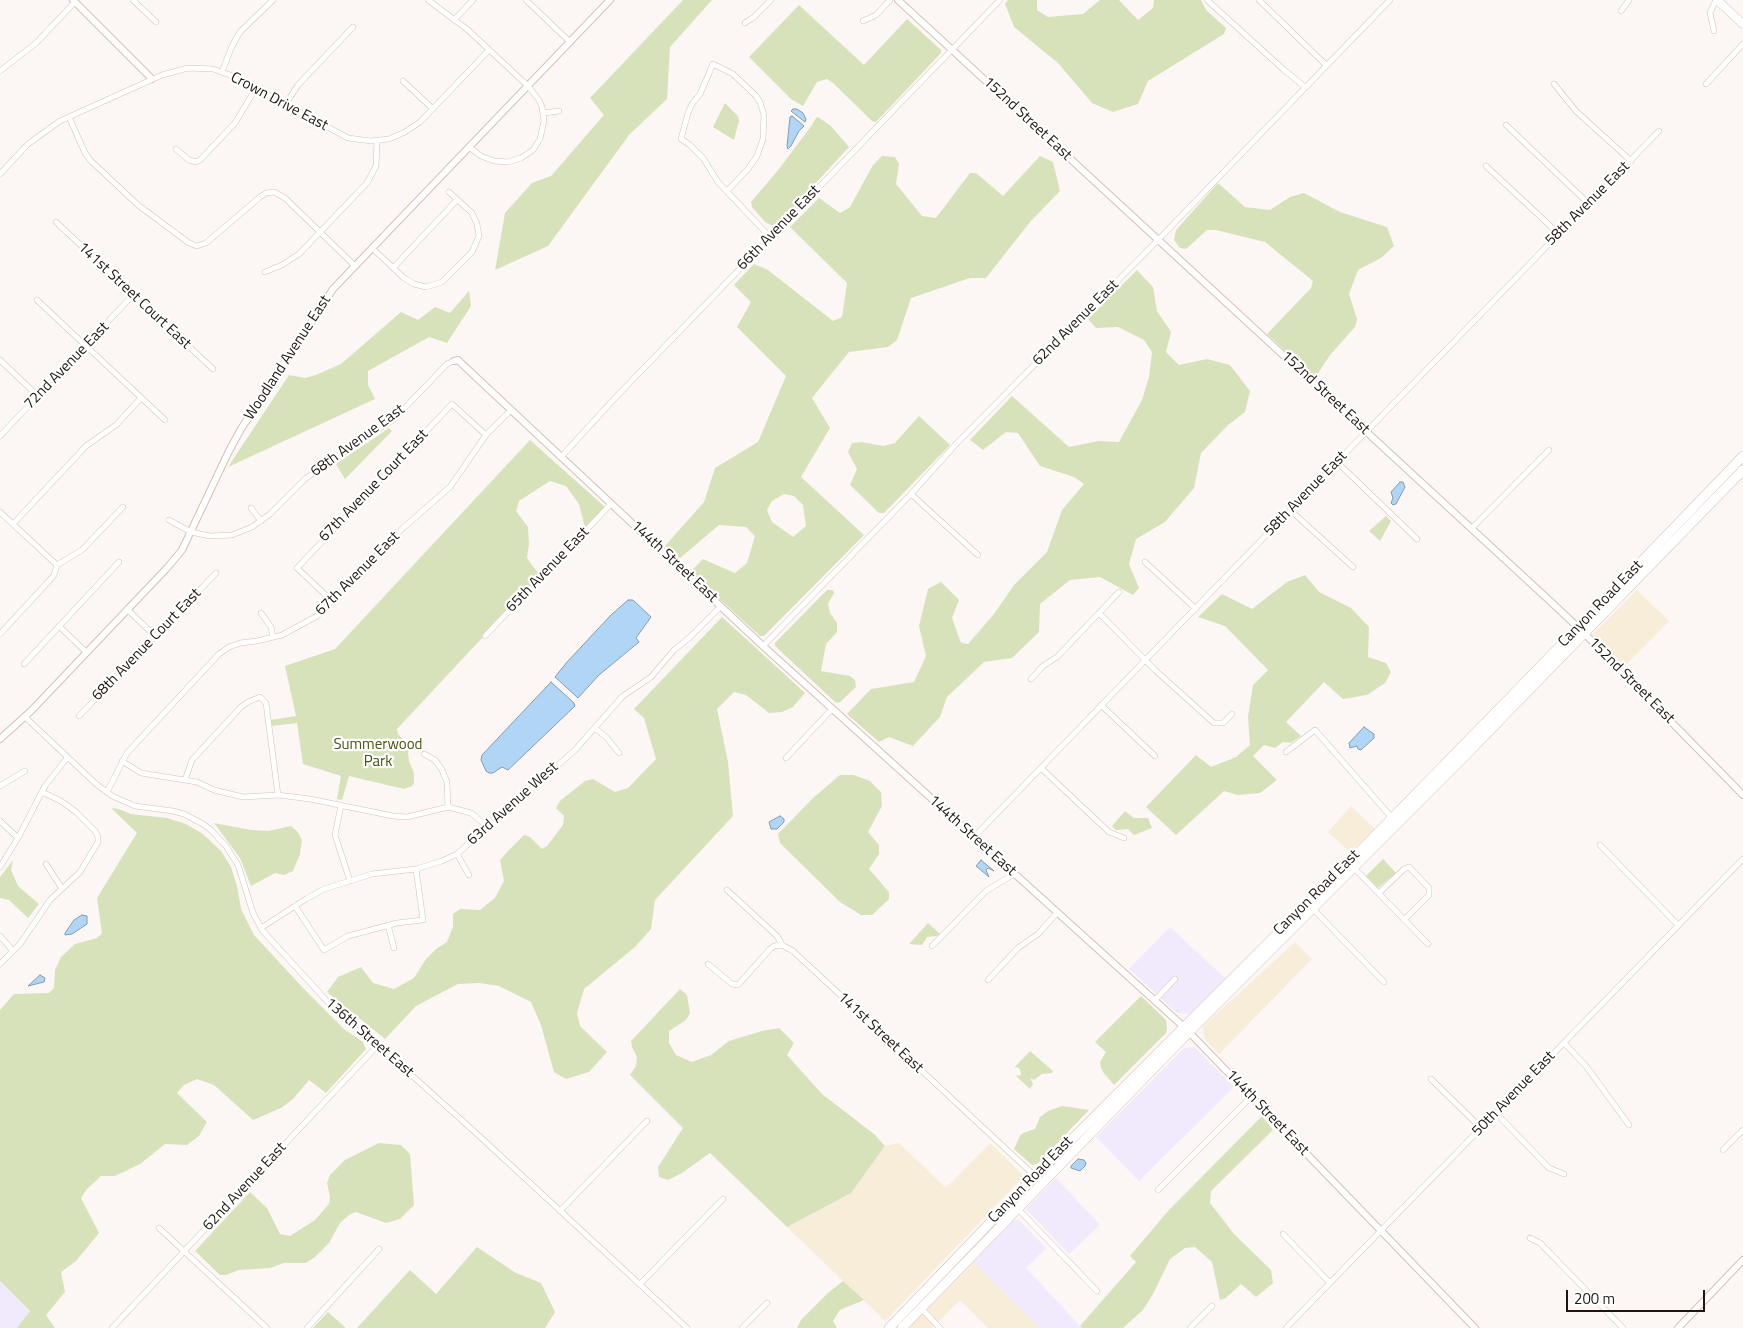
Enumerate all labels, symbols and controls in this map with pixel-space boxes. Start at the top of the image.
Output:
street label: Crown Drive East [227,69,331,135]
street label: 152nd Street East [979,73,1075,165]
street label: 58th Avenue East [1542,158,1634,250]
street label: 66th Avenue East [734,182,824,274]
street label: 141st Street Court East [74,239,194,353]
street label: 62nd Avenue East [1029,276,1123,370]
street label: Woodland Avenue East [241,292,335,424]
street label: 72nd Avenue East [21,319,113,413]
street label: 152nd Street East [1277,347,1373,439]
street label: 68th Avenue East [308,401,408,481]
street label: 67th Avenue Court East [316,426,432,546]
street label: 58th Avenue East [1261,448,1351,540]
street label: 144th Street East [627,517,721,607]
street label: 65th Avenue East [503,524,593,616]
street label: 67th Avenue East [312,528,404,620]
street label: Canyon Road East [1555,557,1647,651]
street label: 68th Avenue Court East [89,585,205,705]
street label: 152nd Street East [1584,634,1678,728]
park label: Summerwood Park [333,736,423,771]
street label: 63rd Avenue West [464,758,562,850]
street label: 144th Street East [924,792,1020,880]
street label: Canyon Road East [1270,846,1364,940]
street label: 141st Street East [833,989,927,1077]
street label: 136th Street East [321,995,417,1081]
street label: 50th Avenue East [1469,1048,1559,1140]
street label: 144th Street East [1222,1067,1312,1159]
street label: Canyon Road East [985,1133,1077,1227]
street label: 62nd Avenue East [199,1139,291,1235]
scale bar [1568,1280,1707,1312]
text: 200 m [1574,1287,1615,1310]

